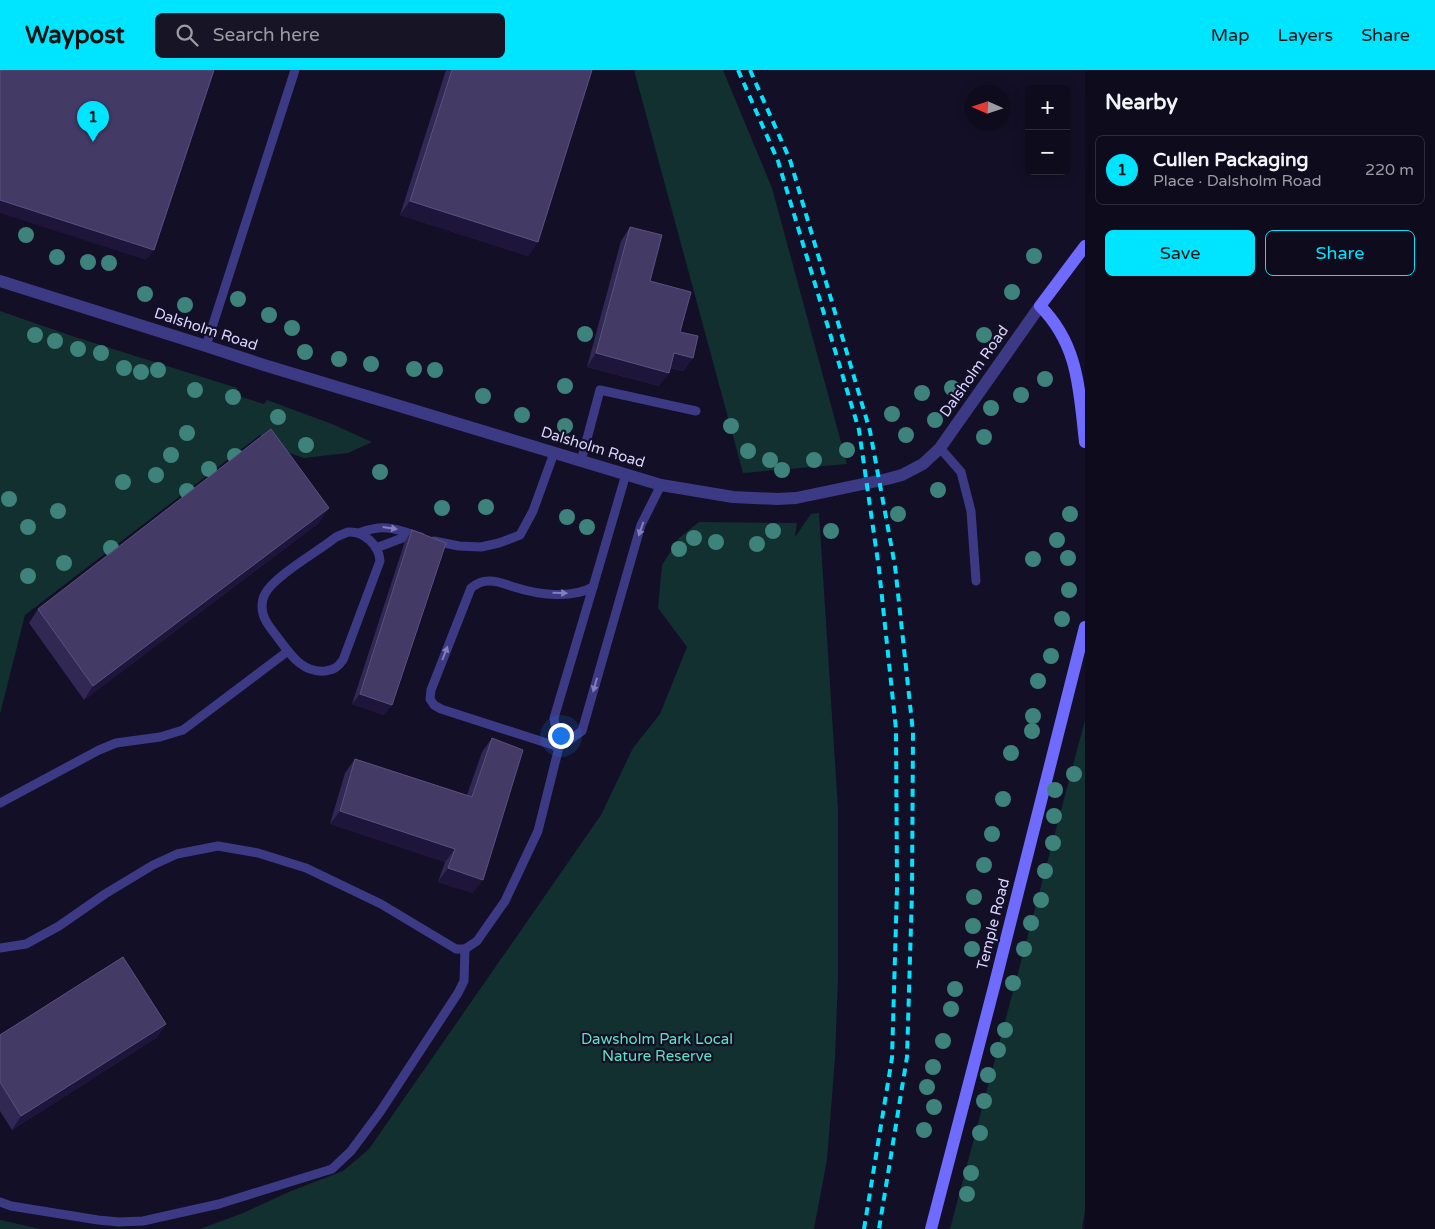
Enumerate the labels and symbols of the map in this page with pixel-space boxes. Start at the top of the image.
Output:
north arrow [965,85,1010,130]
pin: 1 [77,101,109,142]
street label: Dalsholm Road [152,304,260,354]
street label: Dalsholm Road [936,322,1012,420]
street label: Dalsholm Road [539,423,647,471]
one-way arrow [636,521,644,536]
one-way arrow [382,525,398,533]
one-way arrow [552,590,568,598]
one-way arrow [441,645,449,660]
one-way arrow [591,677,599,692]
your location [548,723,574,749]
street label: Temple Road [973,876,1013,972]
park label: Dawsholm Park Local Nature Reserve [581,1030,733,1065]

